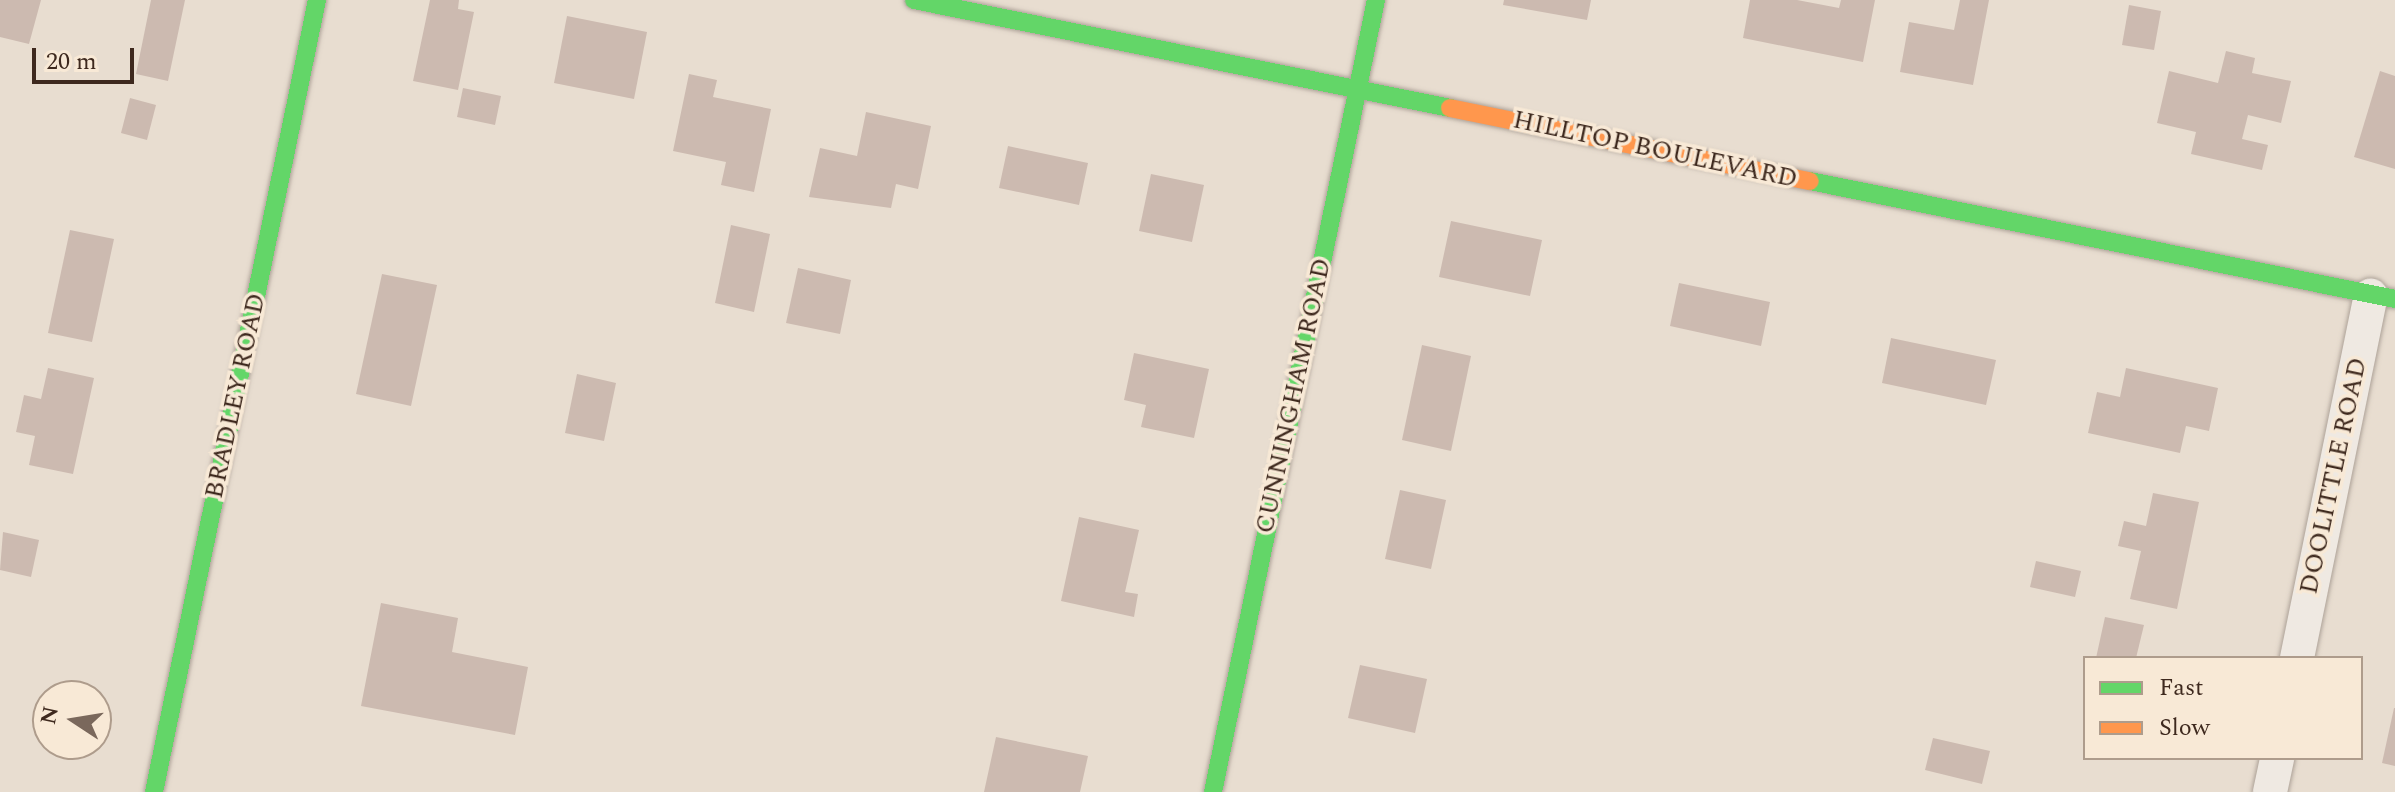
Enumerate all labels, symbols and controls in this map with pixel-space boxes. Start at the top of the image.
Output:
scale bar [36,32,138,82]
text: 20 m [46,44,97,80]
street label: HILLTOP BOULEVARD [1510,105,1800,195]
street label: CUNNINGHAM ROAD [1250,256,1338,536]
street label: BRADLEY ROAD [199,291,273,501]
street label: DOOLITTLE ROAD [2294,355,2374,597]
legend [2083,656,2363,760]
text: Fast [2159,670,2204,706]
north arrow [32,680,112,760]
text: N [32,703,68,728]
text: Slow [2159,710,2210,746]

